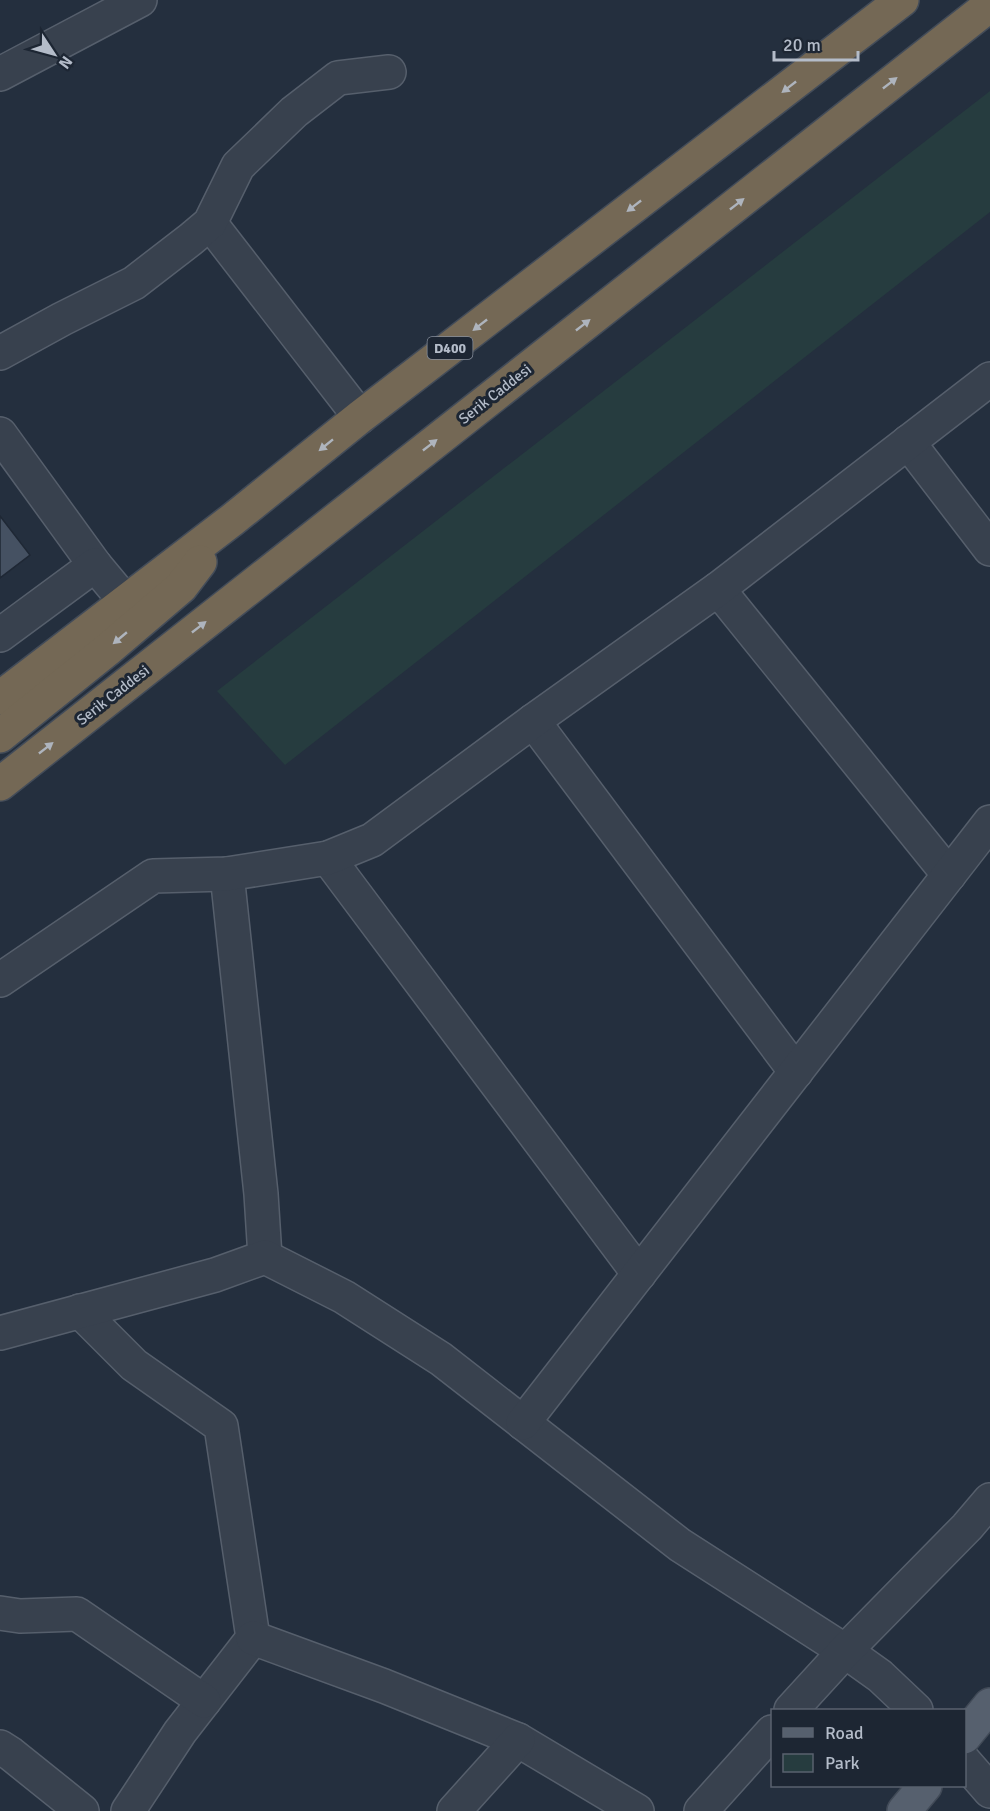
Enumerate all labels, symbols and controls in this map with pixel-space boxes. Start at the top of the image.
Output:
north arrow [24,24,84,84]
scale bar [774,24,858,62]
text: 20 m [783,34,821,56]
text: N [54,52,77,73]
one-way arrow [882,77,898,90]
one-way arrow [781,81,797,93]
one-way arrow [627,199,642,211]
one-way arrow [729,199,744,211]
one-way arrow [472,318,487,330]
one-way arrow [576,319,591,331]
road number: D400 [428,337,472,359]
street label: Serik Caddesi [455,360,535,428]
one-way arrow [318,438,334,451]
one-way arrow [422,439,438,452]
one-way arrow [191,621,207,634]
one-way arrow [112,632,128,645]
street label: Serik Caddesi [73,661,153,729]
one-way arrow [38,741,54,754]
legend [771,1709,966,1787]
text: Road [825,1722,864,1744]
text: Park [825,1752,860,1774]

